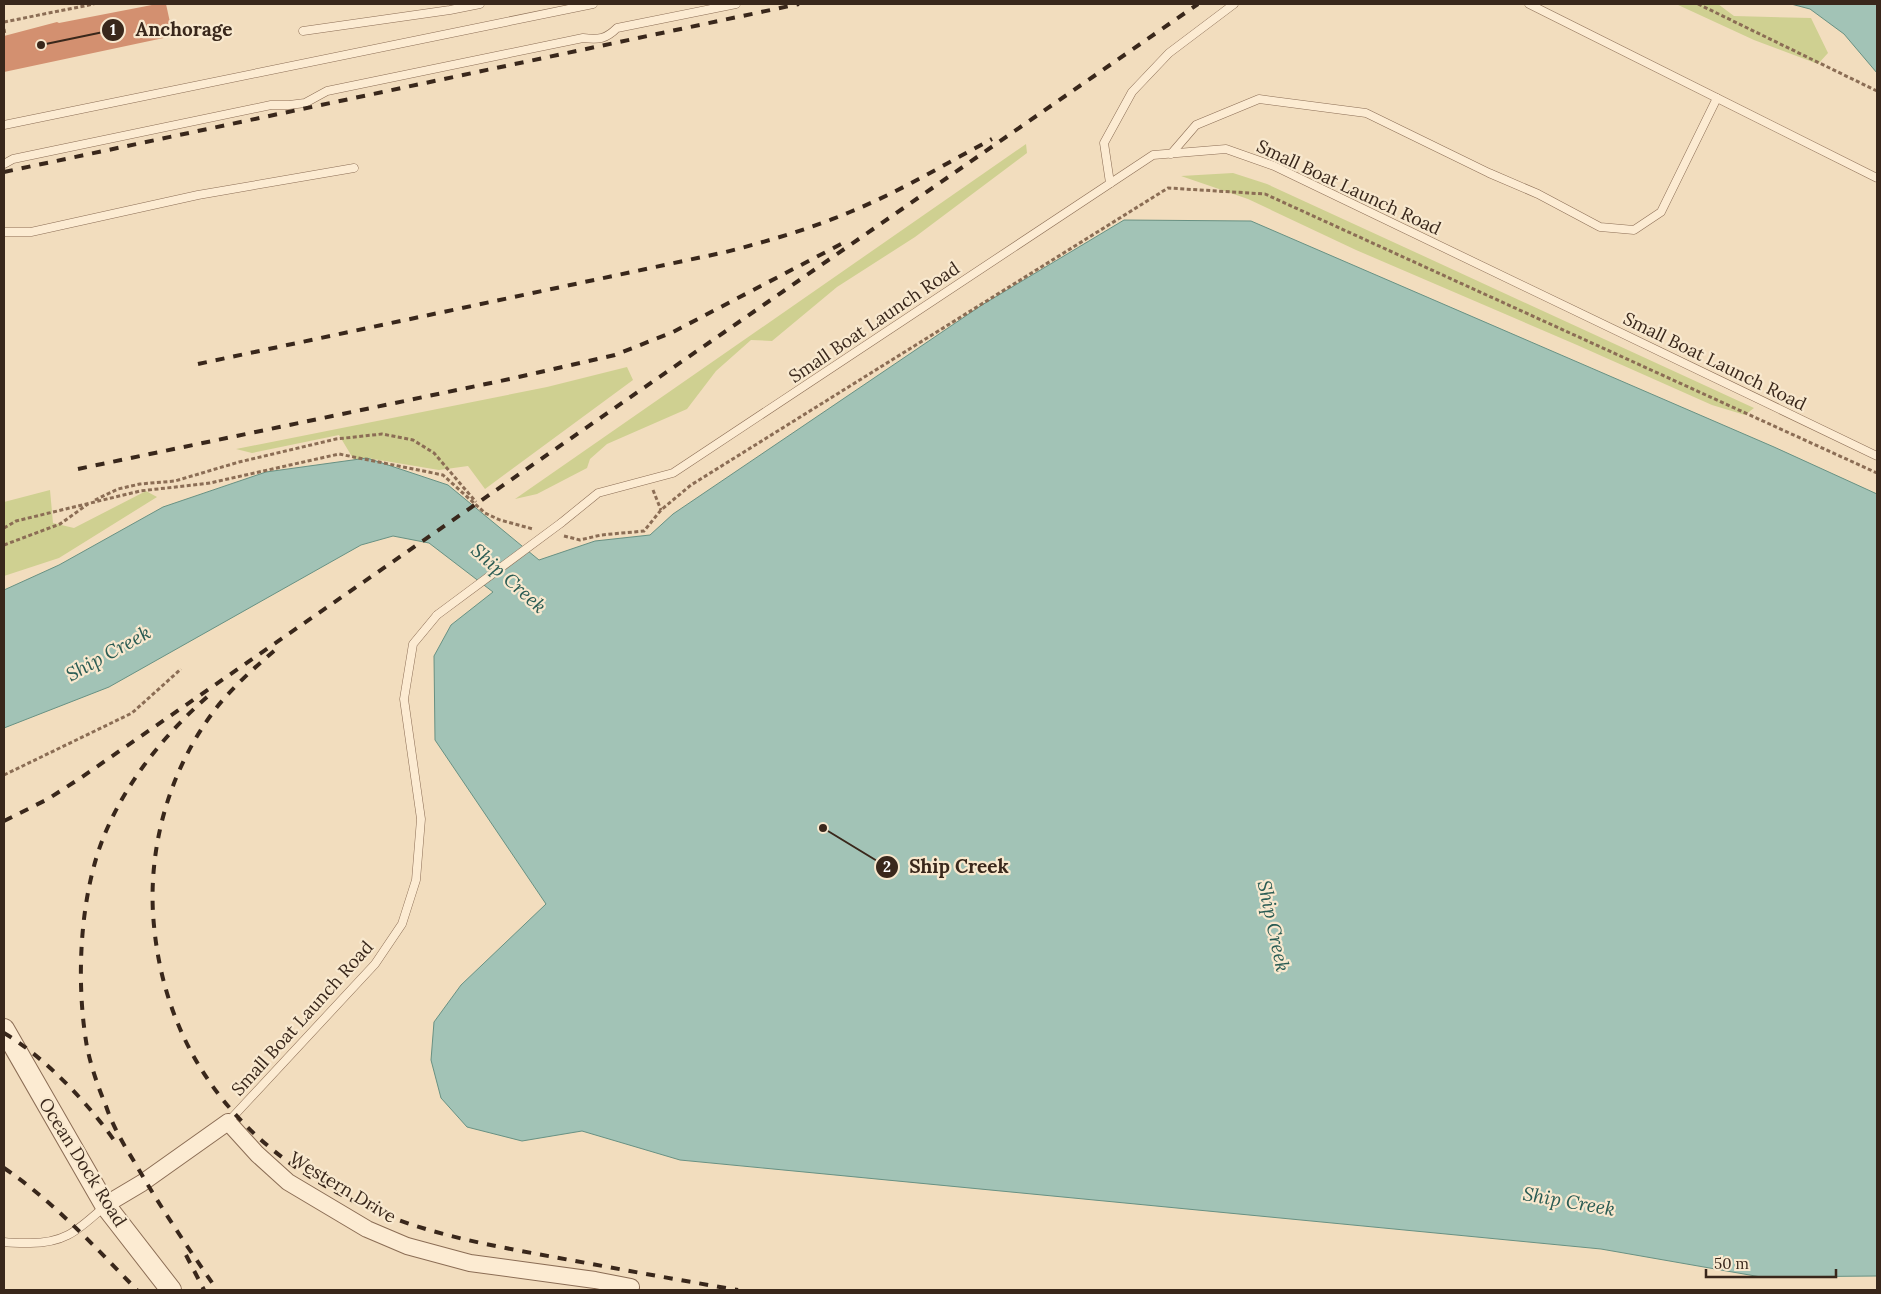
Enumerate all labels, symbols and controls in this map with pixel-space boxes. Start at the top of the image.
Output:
callout: Anchorage [100,13,242,47]
text: Anchorage [136,17,232,41]
text: 1 [110,20,116,39]
street label: Small Boat Launch Road [1253,134,1445,240]
street label: Small Boat Launch Road [784,256,964,388]
street label: Small Boat Launch Road [1620,307,1811,416]
water label: Ship Creek [466,538,552,618]
water label: Ship Creek [61,620,155,686]
callout: Ship Creek [874,850,1019,884]
text: Ship Creek [909,854,1009,878]
text: 2 [883,857,891,876]
water label: Ship Creek [1253,878,1295,974]
street label: Small Boat Launch Road [226,935,378,1100]
street label: Ocean Dock Road [34,1093,132,1231]
street label: Western Drive [285,1146,401,1228]
water label: Ship Creek [1521,1181,1617,1221]
scale bar [1706,1246,1836,1278]
text: 50 m [1714,1254,1749,1273]

